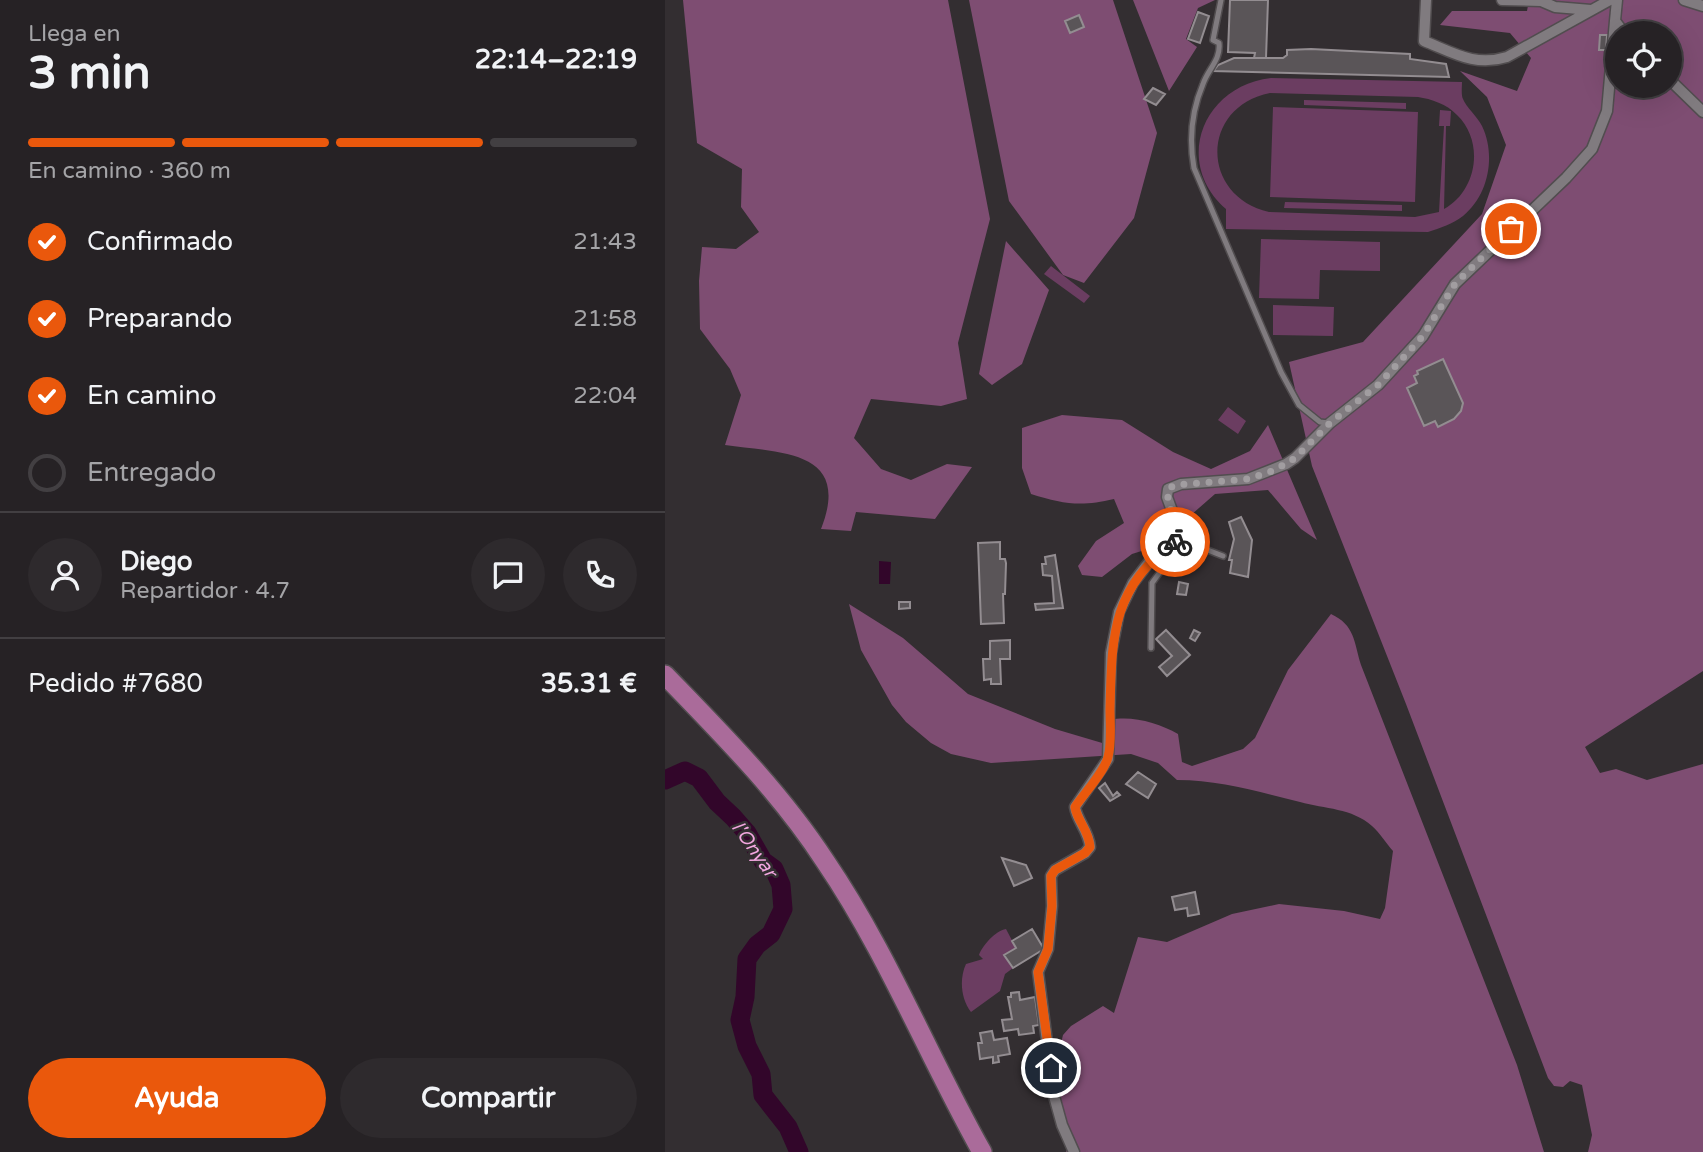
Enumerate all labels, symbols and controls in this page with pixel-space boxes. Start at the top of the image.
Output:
text: Llega en [28,20,120,48]
map controls [1605,21,1682,98]
button: locate [1605,21,1682,98]
text: 22:14–22:19 [475,44,637,75]
text: 3 min [28,46,151,101]
text: En camino · 360 m [28,157,231,185]
pin [1481,199,1541,259]
icon: bag [1492,210,1530,248]
icon: check [28,223,66,261]
text: Confirmado [87,226,233,257]
text: 21:43 [573,228,637,256]
icon: check [28,300,66,338]
text: Preparando [87,303,232,334]
text: 21:58 [573,305,637,333]
icon: check [28,377,66,415]
text: En camino [87,380,216,411]
text: 22:04 [573,382,637,410]
text: Entregado [87,457,216,488]
courier [1140,507,1210,577]
icon: bike [1156,523,1194,561]
button: person [28,538,102,612]
button: chat [471,538,545,612]
button: phone [563,538,637,612]
text: Diego [120,546,193,577]
text: Repartidor · 4.7 [120,577,290,605]
text: Pedido #7680 [28,668,203,699]
text: 35.31 € [541,668,637,699]
water label: l'Onyar [727,817,783,884]
pin [1021,1038,1081,1098]
icon: home [1032,1049,1070,1087]
button: Ayuda [28,1058,326,1138]
button: Compartir [340,1058,637,1138]

